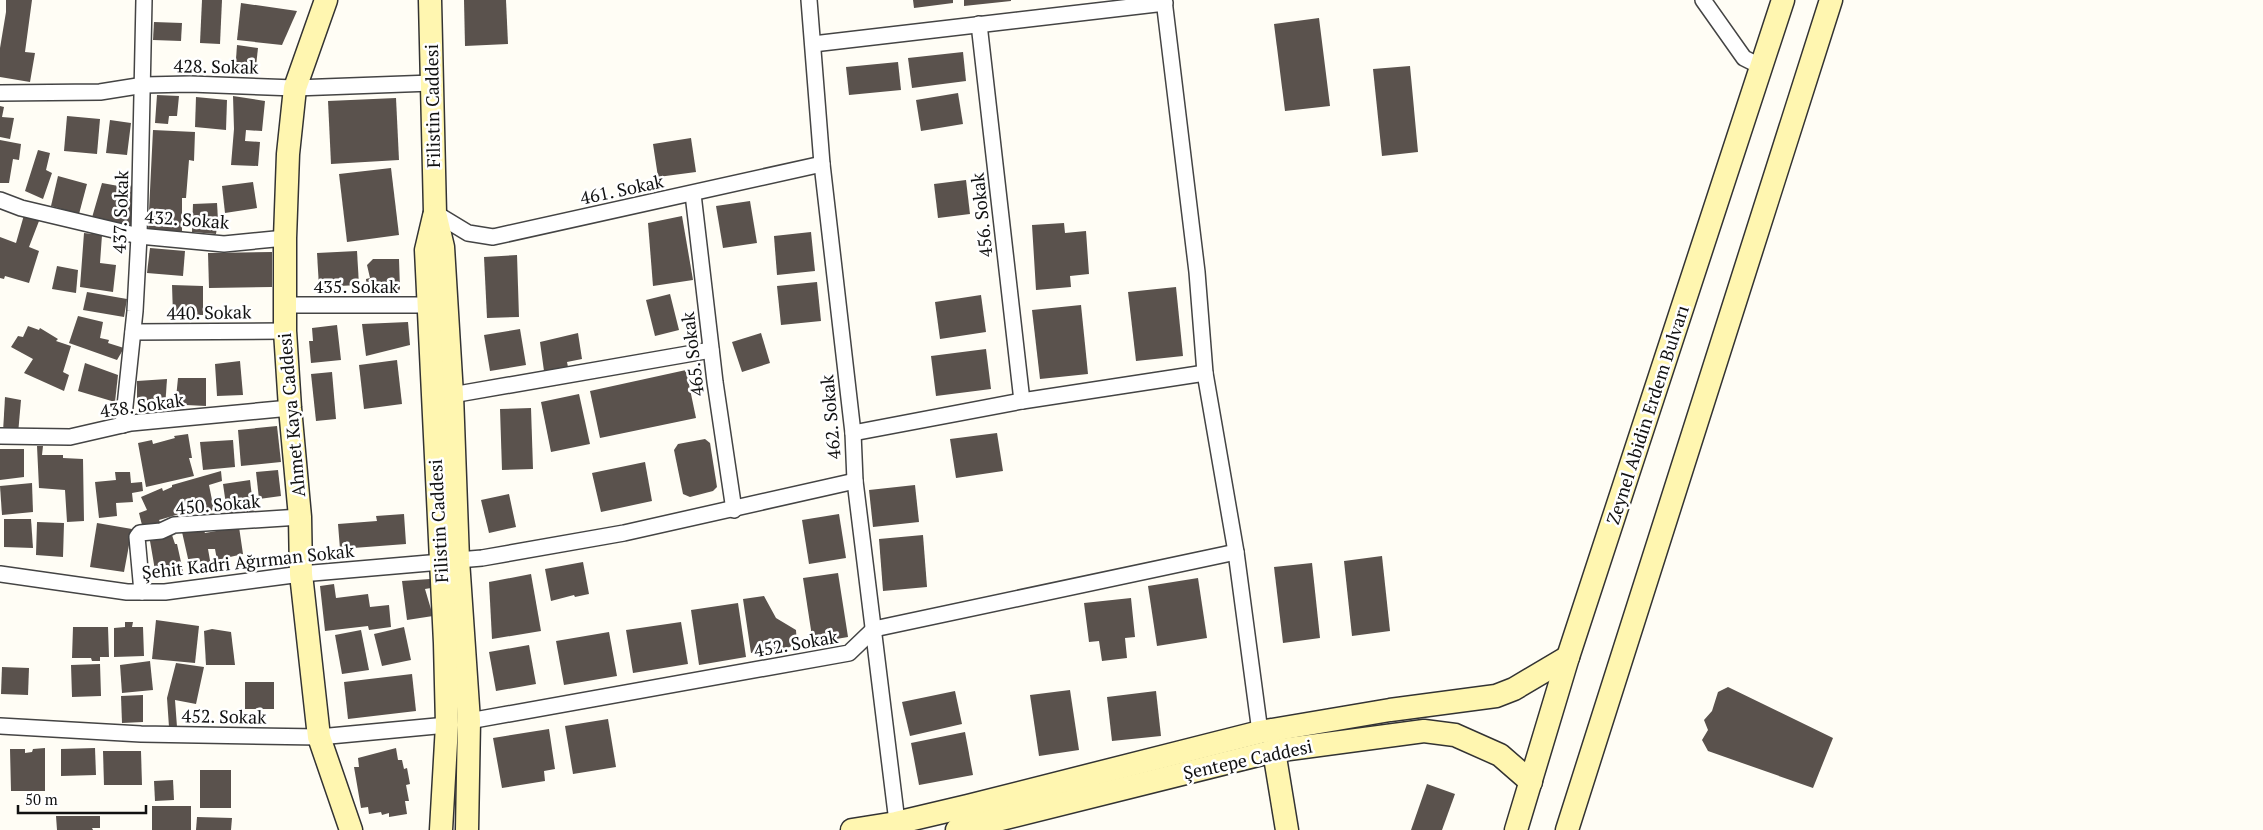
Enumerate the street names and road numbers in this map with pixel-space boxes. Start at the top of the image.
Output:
street label: Filistin Caddesi [419,44,445,168]
street label: 428. Sokak [173,53,259,79]
street label: 461. Sokak [578,168,666,210]
street label: 437. Sokak [107,169,133,254]
street label: 456. Sokak [965,171,997,258]
street label: 432. Sokak [144,204,231,234]
street label: 435. Sokak [314,274,399,298]
street label: 440. Sokak [166,299,252,325]
street label: Zeynel Abidin Erdem Bulvarı [1600,302,1694,527]
street label: 465. Sokak [675,310,709,398]
street label: Ahmet Kaya Caddesi [272,332,310,498]
street label: 462. Sokak [814,373,846,460]
street label: 438. Sokak [98,387,186,423]
street label: Filistin Caddesi [423,459,453,584]
street label: 450. Sokak [175,488,262,520]
street label: Şehit Kadri Ağırman Sokak [141,538,356,584]
street label: 452. Sokak [752,624,840,662]
street label: 452. Sokak [181,703,267,729]
street label: Şentepe Caddesi [1181,734,1315,784]

